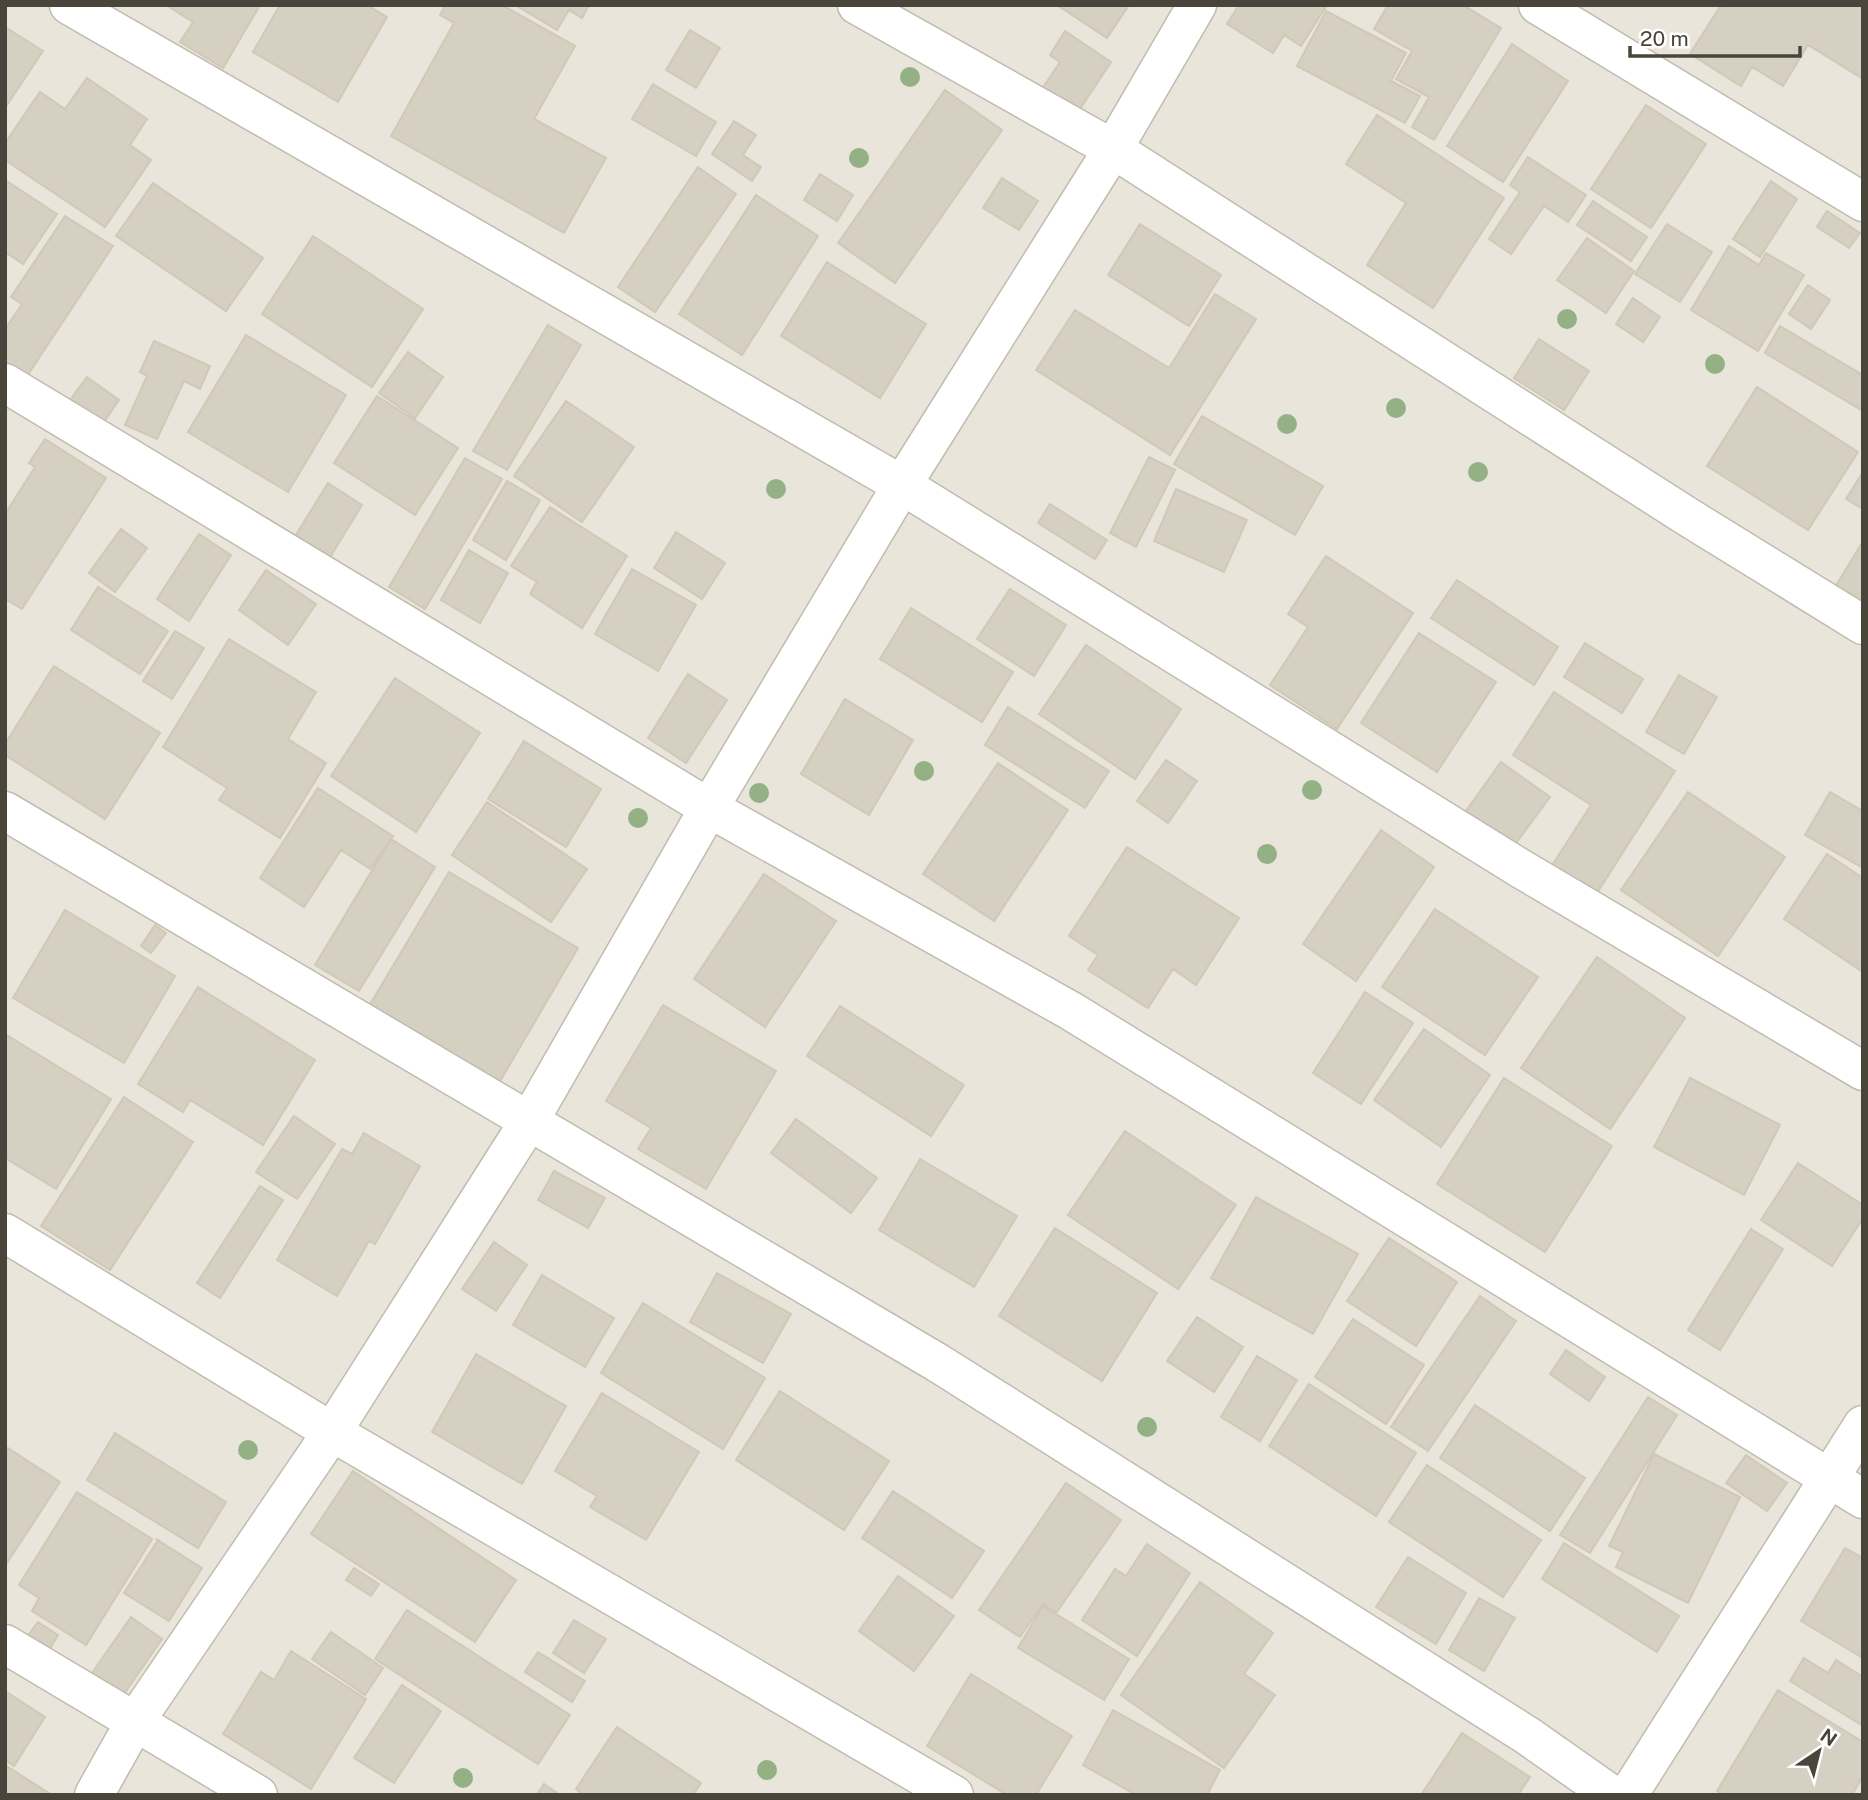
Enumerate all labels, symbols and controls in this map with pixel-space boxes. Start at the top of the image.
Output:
scale bar [1630,14,1800,58]
text: 20 m [1640,26,1689,51]
north arrow [1784,1716,1854,1786]
text: N [1816,1724,1841,1750]

